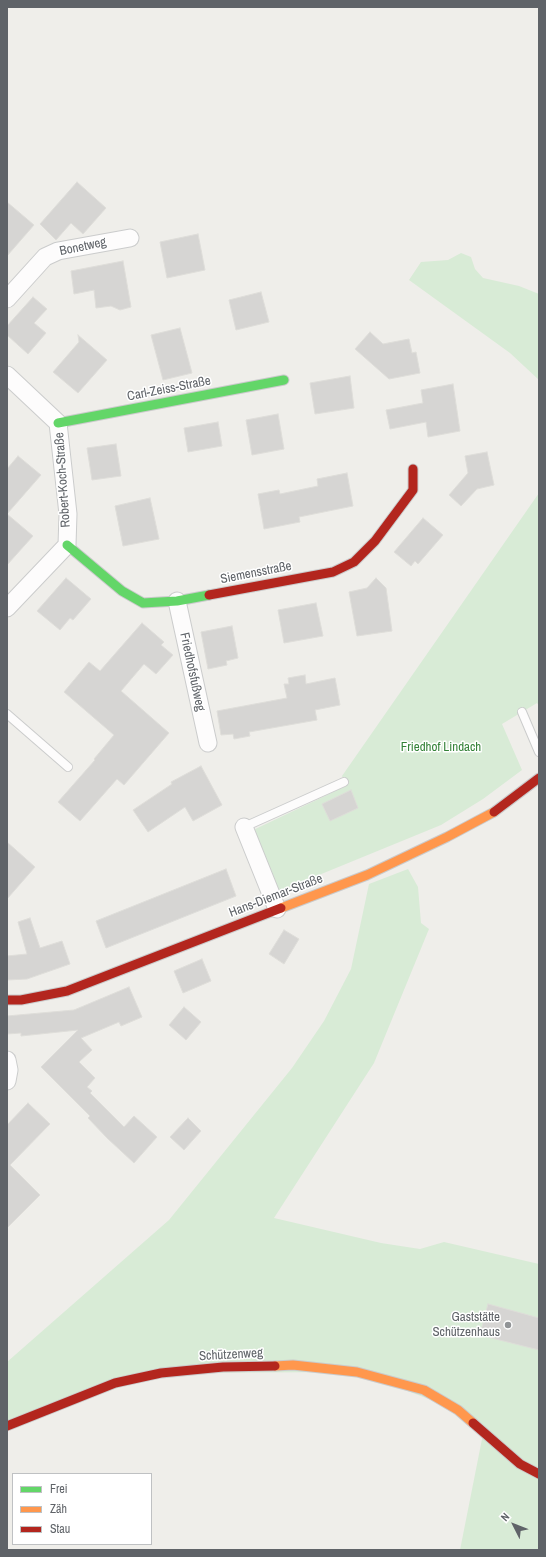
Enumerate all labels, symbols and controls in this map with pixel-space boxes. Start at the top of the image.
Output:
street label: Bonetweg [58,234,108,260]
street label: Carl-Zeiss-Straße [126,373,212,405]
street label: Robert-Koch-Straße [52,432,74,528]
street label: Siemensstraße [219,558,293,588]
street label: Friedhofsfußweg [176,631,208,713]
park label: Friedhof Lindach [401,740,481,756]
street label: Hans-Diemar-Straße [227,871,325,921]
place label: Gaststätte Schützenhaus [432,1310,500,1341]
marker: Gaststätte Schützenhaus [503,1320,513,1330]
street label: Schützenweg [199,1346,263,1364]
legend [12,1473,152,1545]
text: Frei [50,1481,68,1497]
text: Zäh [50,1501,67,1517]
north arrow [494,1505,534,1545]
text: N [498,1510,512,1524]
text: Stau [50,1521,70,1537]

